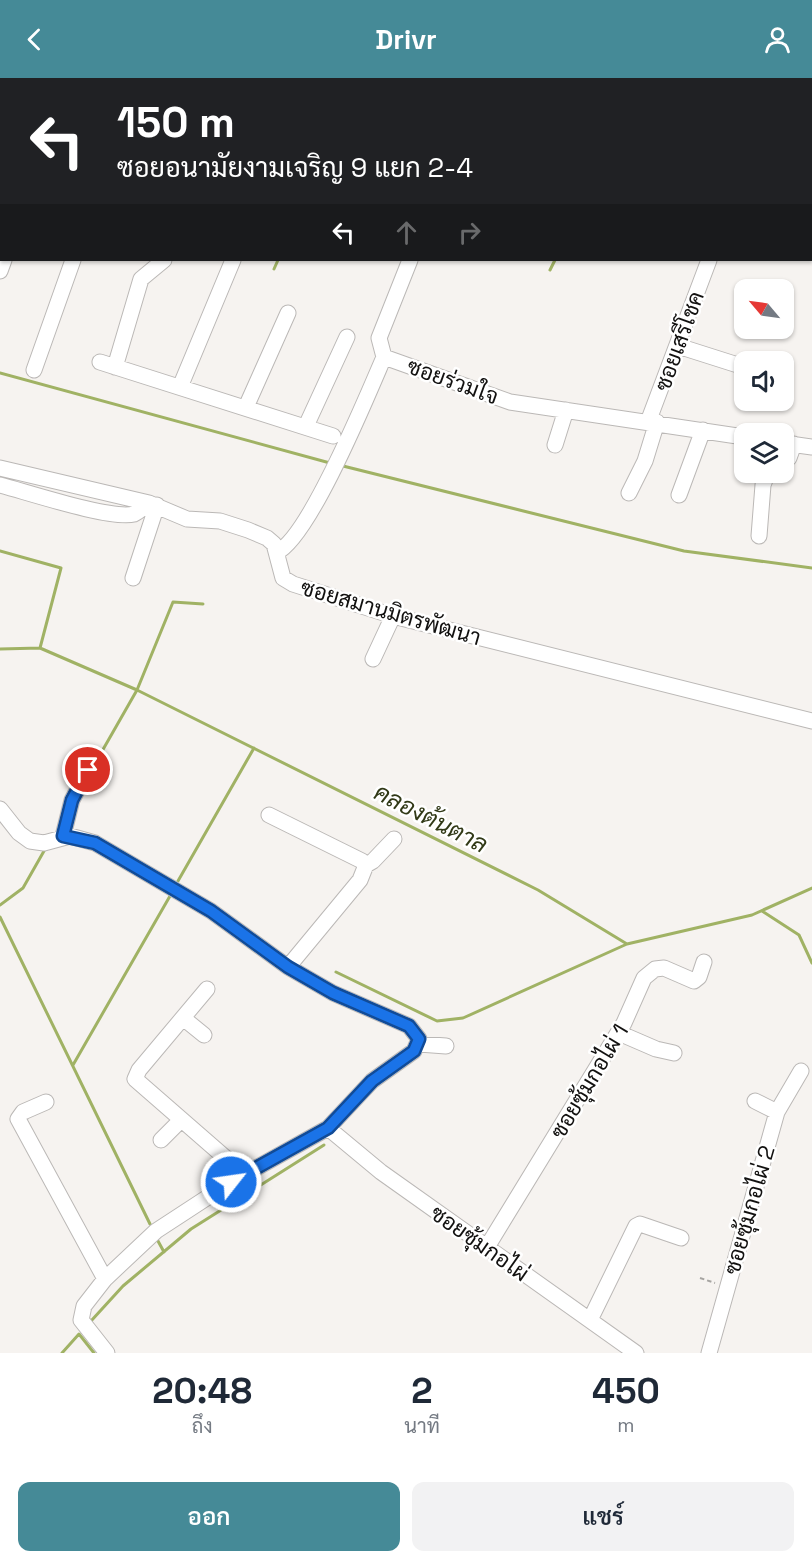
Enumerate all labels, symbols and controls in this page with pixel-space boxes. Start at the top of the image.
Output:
text: Drivr [375,22,437,57]
icon: back [18,23,51,56]
icon: person [761,23,794,56]
text: 150 m [117,96,235,149]
icon: left [18,102,96,180]
text: ซอยอนามัยงามเจริญ 9 แยก 2-4 [117,150,473,185]
icon: left [327,216,360,249]
icon: ahead [390,216,423,249]
icon: right [453,216,486,249]
north arrow [734,279,794,339]
map controls [734,279,794,483]
street label: ซอยเสรีโชค [648,287,710,395]
button: sound [734,351,794,411]
street label: ซอยร่วมใจ [404,352,502,410]
button: layers [734,423,794,483]
street label: ซอยสมานมิตรพัฒนา [298,573,484,651]
pin [62,744,113,795]
icon: arrive [71,753,104,786]
water label: คลองต้นตาล [369,776,493,860]
street label: ซอยซุ้มกอไผ่ 1 [544,1019,636,1144]
street label: ซอยซุ้มกอไผ่ 2 [717,1142,783,1278]
position arrow [199,1150,263,1214]
street label: ซอยซุ้มกอไผ่ [424,1199,535,1289]
text: 20:48 [152,1368,252,1414]
text: 2 [411,1368,433,1414]
text: 450 [592,1368,660,1414]
text: m [617,1412,635,1438]
text: ถึง [192,1413,212,1439]
text: นาที [404,1413,440,1439]
button: ออก [18,1482,400,1551]
button: แชร์ [412,1482,794,1551]

